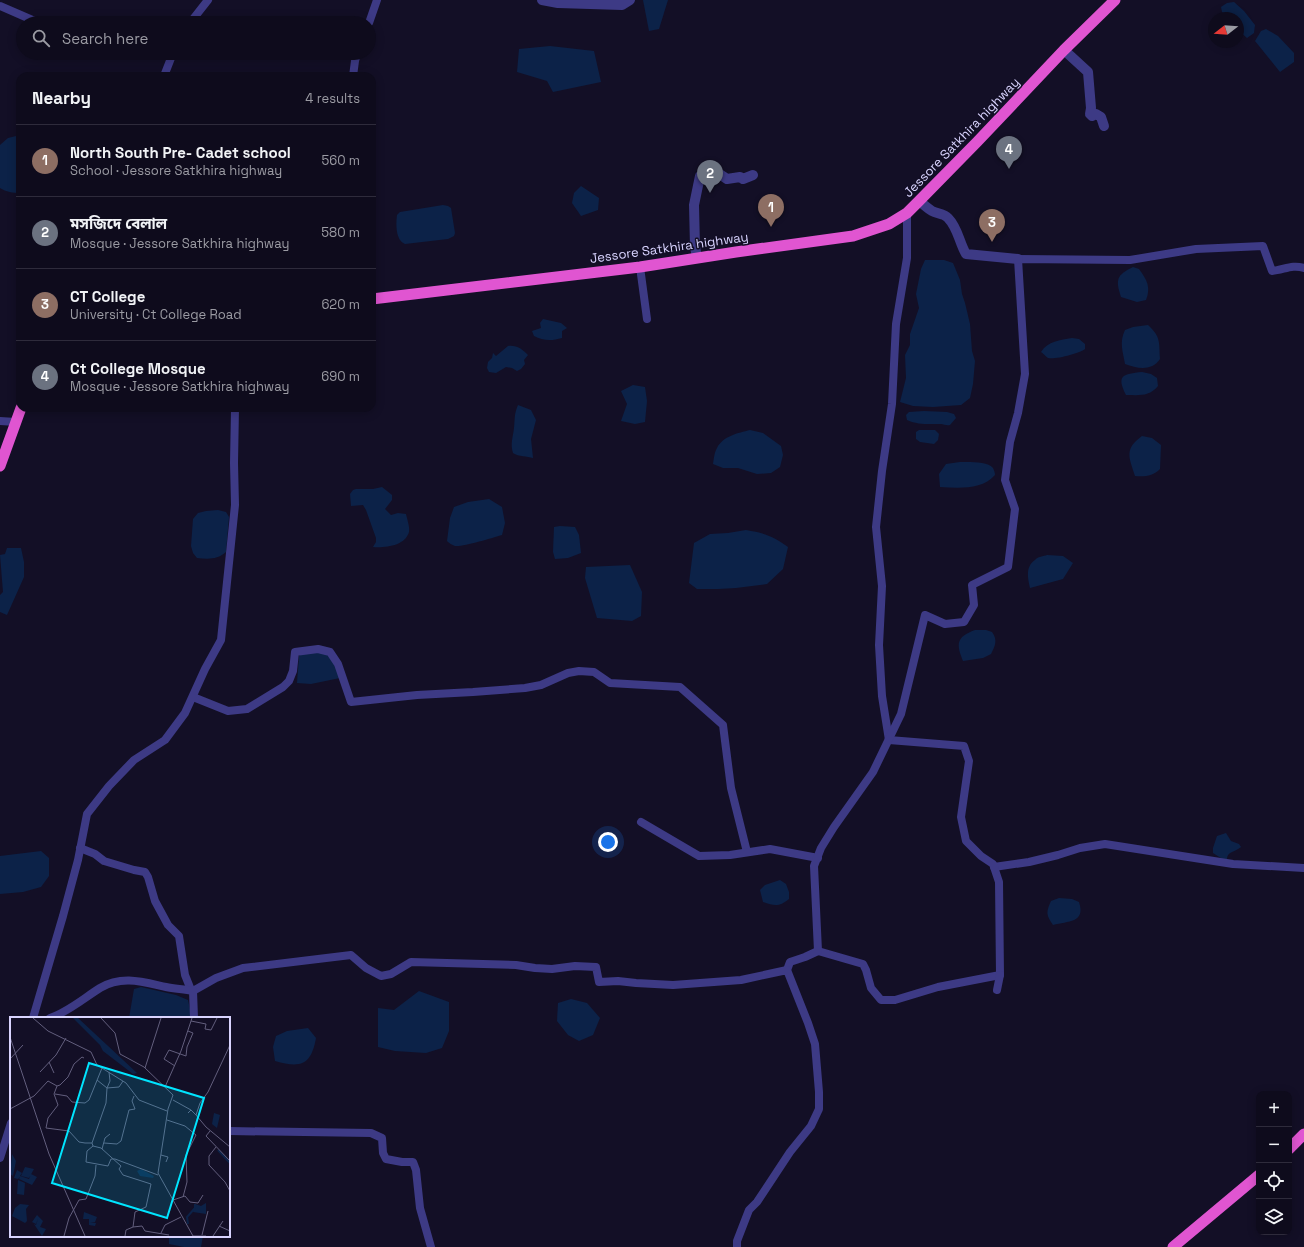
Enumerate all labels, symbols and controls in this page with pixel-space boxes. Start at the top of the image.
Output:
north arrow [1208,12,1244,48]
search box [16,16,376,60]
icon: search [30,27,52,49]
text: Search here [62,29,148,48]
street label: Jessore Satkhira highway [900,74,1023,201]
text: Nearby [32,87,91,109]
text: 4 results [305,90,360,107]
pin: 4 [996,136,1022,169]
text: North South Pre- Cadet school [70,143,291,162]
text: 1 [42,152,48,169]
text: 560 m [321,152,360,169]
pin: 2 [697,160,723,193]
text: School · Jessore Satkhira highway [70,162,282,179]
pin: 1 [758,194,784,227]
pin: 3 [979,209,1005,242]
text: মসজিদে বেলাল [70,214,167,233]
text: 2 [41,224,49,241]
text: 580 m [321,224,360,241]
street label: Jessore Satkhira highway [589,228,750,267]
text: Mosque · Jessore Satkhira highway [70,235,289,252]
text: CT College [70,287,145,306]
text: 3 [41,296,49,313]
text: 620 m [321,296,360,313]
text: University · Ct College Road [70,306,242,323]
text: Ct College Mosque [70,359,206,378]
text: 4 [41,368,49,385]
text: 690 m [321,368,360,385]
text: Mosque · Jessore Satkhira highway [70,378,289,395]
your location [598,832,618,852]
inset map [10,1017,230,1237]
map controls [1256,1091,1292,1235]
button: + [1256,1091,1292,1127]
button: − [1256,1127,1292,1163]
button: locate [1256,1163,1292,1199]
button: layers [1256,1199,1292,1235]

